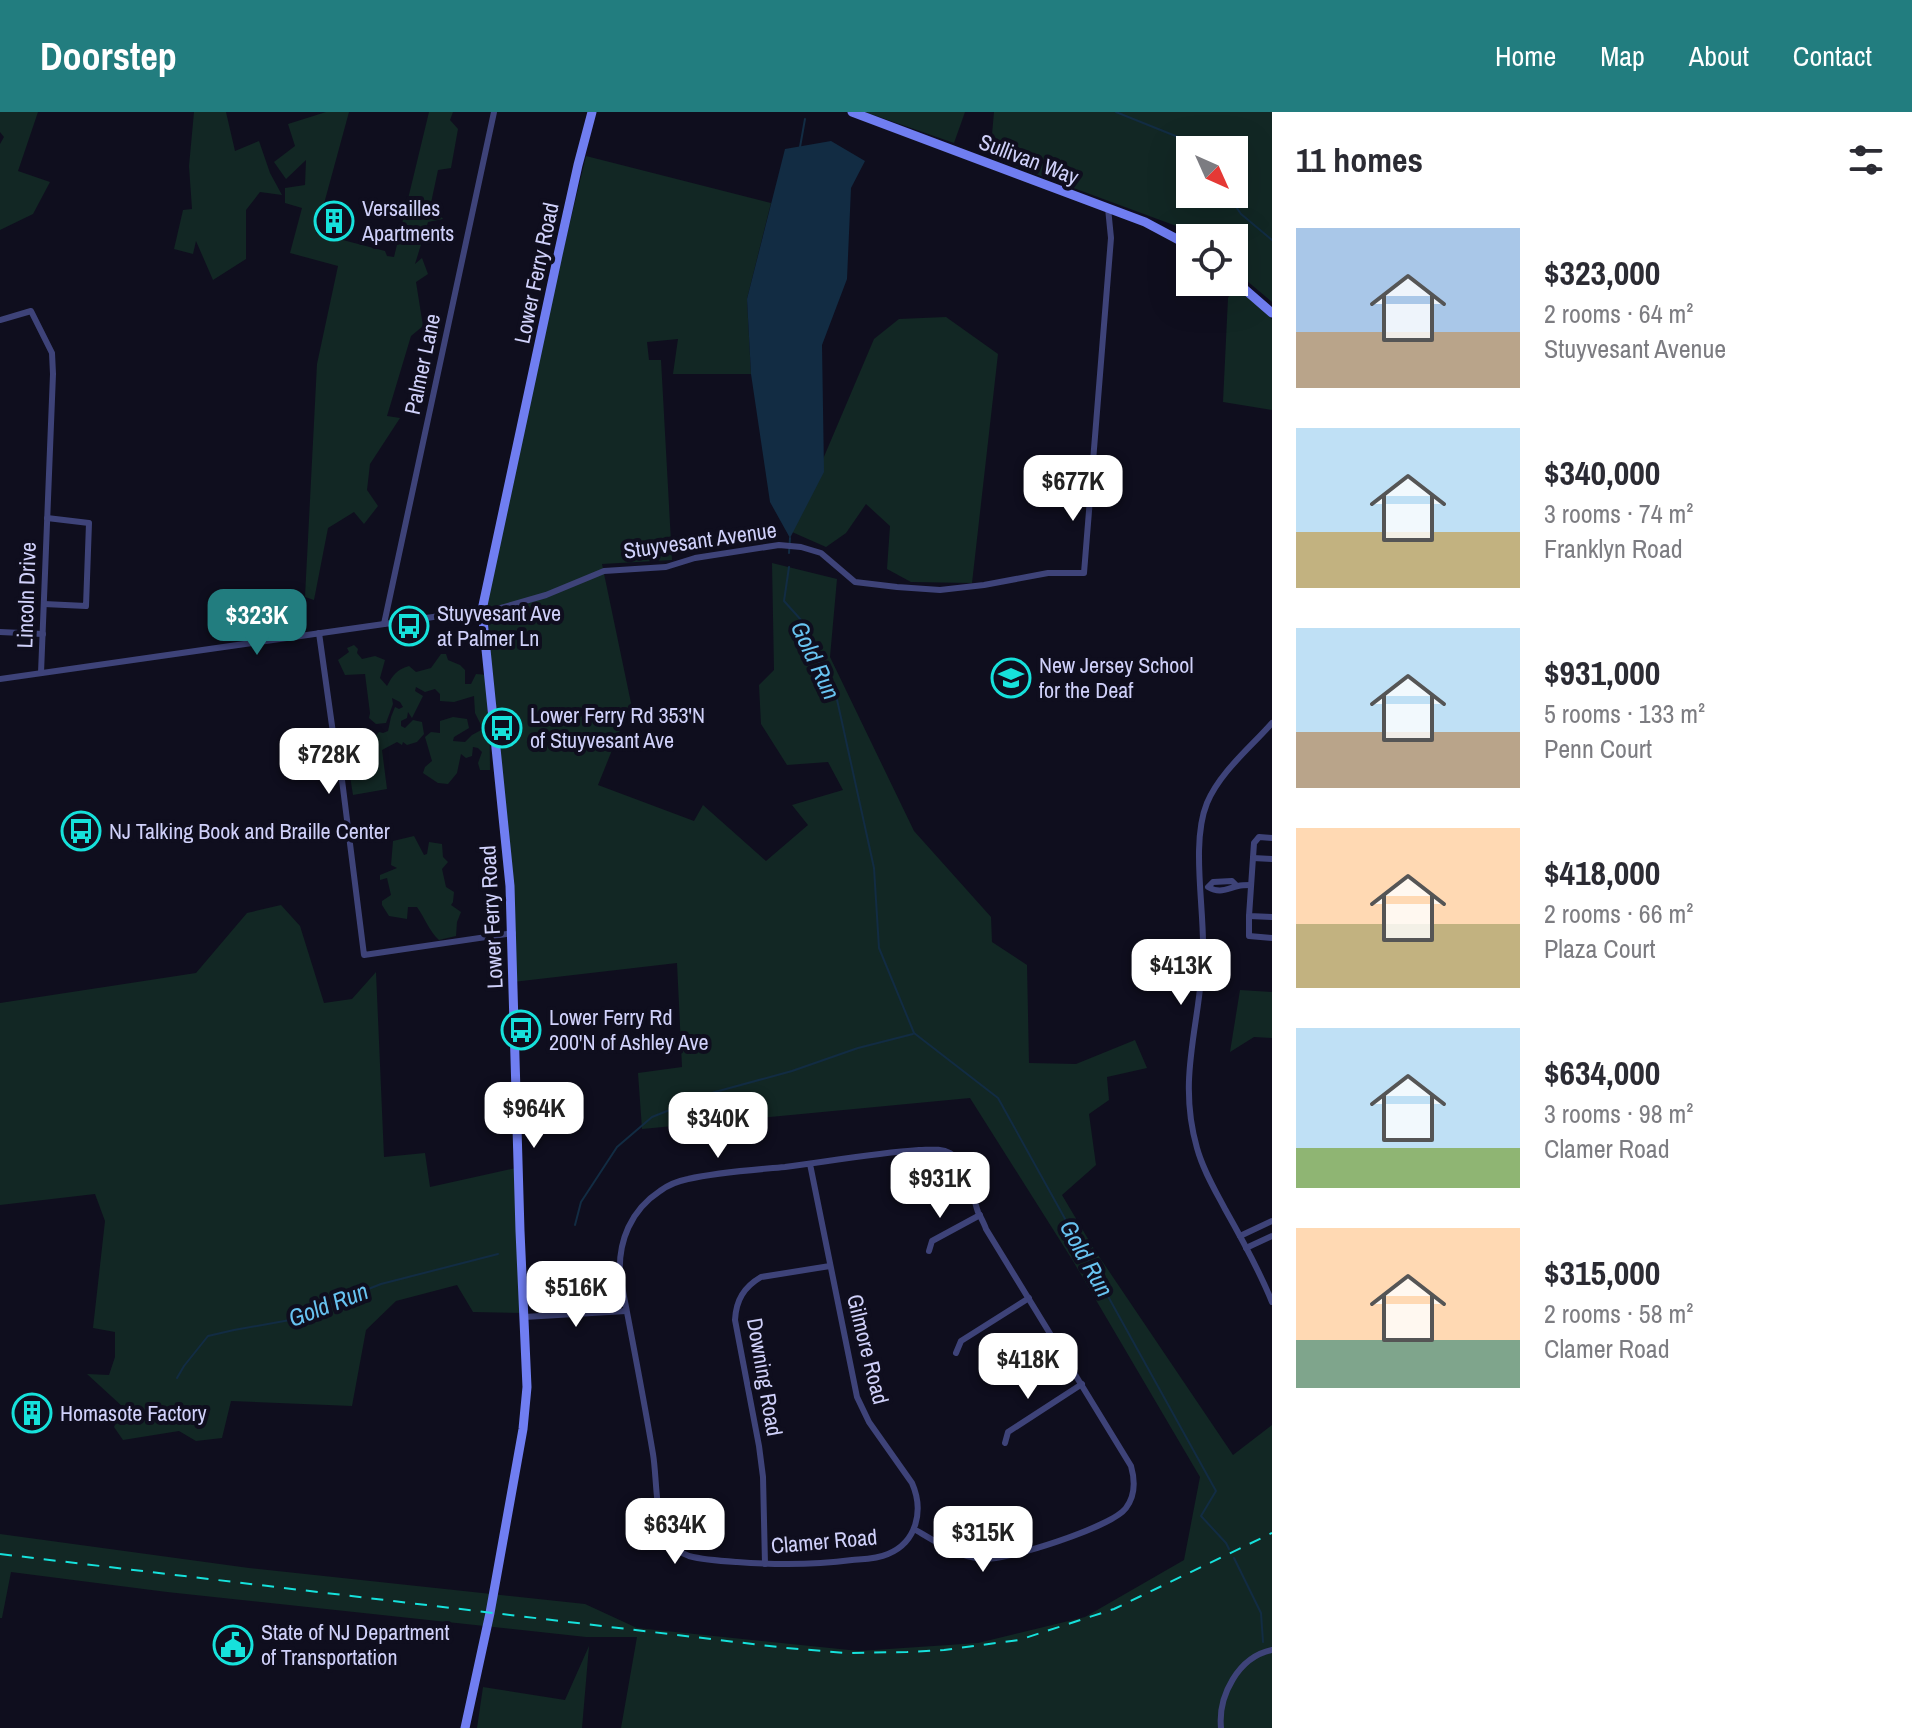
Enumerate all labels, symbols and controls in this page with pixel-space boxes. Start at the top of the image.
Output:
text: Doorstep [40,31,177,82]
text: Home [1495,37,1556,75]
text: Map [1600,37,1645,75]
text: About [1689,37,1749,75]
text: Contact [1793,37,1872,75]
street label: Sullivan Way [975,126,1083,192]
north arrow [1176,136,1248,208]
map controls [1176,136,1248,296]
text: 11 homes [1296,137,1423,183]
icon: filters [1844,138,1888,182]
place label: Versailles Apartments [361,193,454,248]
building icon: Versailles Apartments [313,200,355,242]
street label: Lower Ferry Road [506,200,566,346]
button: locate [1176,224,1248,296]
text: $323,000 [1544,250,1660,296]
icon: home [1360,260,1456,356]
text: 2 rooms · 64 m² [1544,296,1693,331]
street label: Palmer Lane [397,311,447,417]
text: Stuyvesant Avenue [1544,331,1726,366]
text: $340,000 [1544,450,1660,496]
pin: $677K [1017,455,1129,523]
icon: home [1360,460,1456,556]
text: $677K [1042,463,1104,498]
text: 3 rooms · 74 m² [1544,496,1693,531]
street label: Stuyvesant Avenue [622,514,778,566]
text: Franklyn Road [1544,531,1683,566]
street label: Lincoln Drive [9,541,43,649]
pin: $323K [201,589,313,657]
text: $323K [226,597,288,632]
place label: Stuyvesant Ave at Palmer Ln [437,598,561,653]
bus stop icon: Stuyvesant Ave at Palmer Ln [388,605,430,647]
water label: Gold Run [784,616,848,704]
place label: New Jersey School for the Deaf [1039,650,1193,705]
text: $931,000 [1544,650,1660,696]
school or university icon: New Jersey School for the Deaf [990,657,1032,699]
icon: home [1360,660,1456,756]
text: 5 rooms · 133 m² [1544,696,1705,731]
place label: Lower Ferry Rd 353'N of Stuyvesant Ave [530,700,705,755]
bus stop icon: Lower Ferry Rd 353'N of Stuyvesant Ave [481,707,523,749]
pin: $728K [273,728,385,796]
text: Penn Court [1544,731,1652,766]
text: $728K [298,736,360,771]
bus stop icon: NJ Talking Book and Braille Center [60,810,102,852]
place label: NJ Talking Book and Braille Center [109,816,390,846]
street label: Lower Ferry Road [472,845,510,989]
text: $418,000 [1544,850,1660,896]
icon: home [1360,860,1456,956]
text: 2 rooms · 66 m² [1544,896,1693,931]
text: Plaza Court [1544,931,1655,966]
pin: $413K [1125,939,1237,1007]
text: $413K [1150,947,1212,982]
place label: Lower Ferry Rd 200'N of Ashley Ave [549,1002,709,1057]
bus stop icon: Lower Ferry Rd 200'N of Ashley Ave [500,1009,542,1051]
text: $634,000 [1544,1050,1660,1096]
icon: home [1360,1060,1456,1156]
pin: $964K [478,1082,590,1150]
text: $964K [503,1090,565,1125]
pin: $340K [662,1092,774,1160]
text: 3 rooms · 98 m² [1544,1096,1693,1131]
text: $340K [687,1100,749,1135]
text: Clamer Road [1544,1131,1670,1166]
pin: $931K [884,1152,996,1220]
text: $931K [909,1160,971,1195]
water label: Gold Run [1053,1214,1121,1302]
text: $315,000 [1544,1250,1660,1296]
icon: home [1360,1260,1456,1356]
pin: $516K [520,1261,632,1329]
text: $516K [545,1269,607,1304]
water label: Gold Run [283,1274,373,1334]
street label: Gilmore Road [840,1291,896,1407]
text: 2 rooms · 58 m² [1544,1296,1693,1331]
street label: Downing Road [740,1316,790,1438]
text: Clamer Road [1544,1331,1670,1366]
pin: $418K [972,1333,1084,1401]
text: $418K [997,1341,1059,1376]
building icon: Homasote Factory [11,1392,53,1434]
place label: Homasote Factory [60,1398,207,1428]
pin: $634K [619,1498,731,1566]
text: $634K [644,1506,706,1541]
pin: $315K [927,1506,1039,1574]
text: $315K [952,1514,1014,1549]
street label: Clamer Road [770,1521,878,1561]
place label: State of NJ Department of Transportation [261,1617,450,1672]
public building icon: State of NJ Department of Transportation [212,1624,254,1666]

